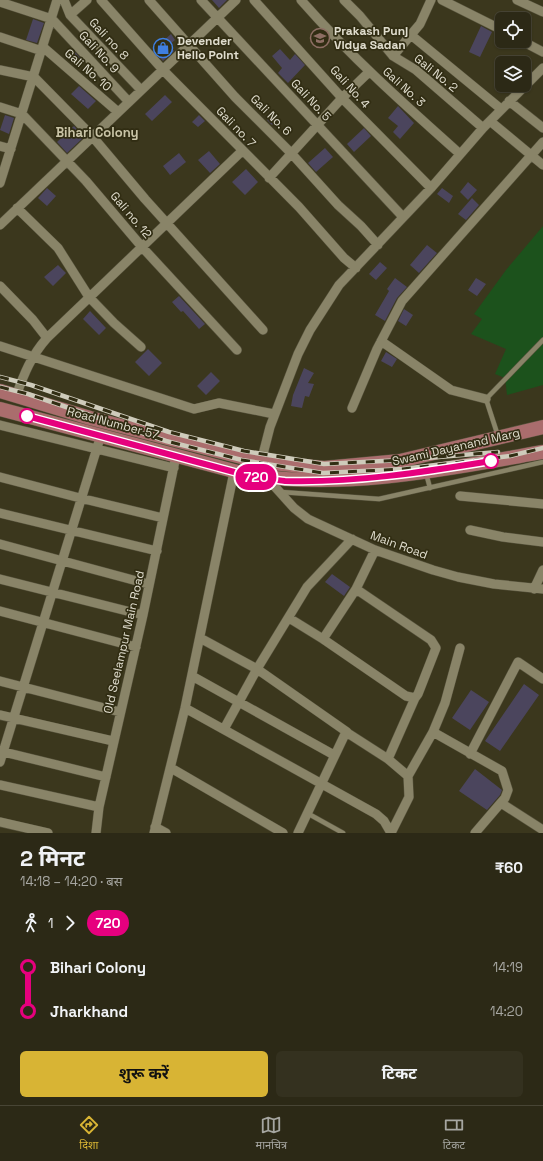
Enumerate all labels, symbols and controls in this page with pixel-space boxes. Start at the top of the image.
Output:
map controls [495,12,531,92]
button: locate [495,12,531,48]
street label: Gali no. 8 [86,15,132,63]
place label: Prakash Punj Vidya Sadan [334,23,408,53]
street label: Gali No. 9 [75,27,123,77]
school or university icon: Prakash Punj Vidya Sadan [309,27,331,49]
place label: Devender Hello Point [177,33,239,63]
shop icon: Devender Hello Point [152,37,174,59]
street label: Gali No. 10 [61,45,115,95]
street label: Gali No. 2 [411,50,461,96]
button: layers [495,56,531,92]
street label: Gali No. 4 [327,62,374,112]
street label: Gali No. 3 [379,64,429,110]
street label: Gali No. 5 [287,76,335,124]
street label: Gali No. 6 [247,91,295,139]
street label: Gali no. 7 [213,103,260,151]
district label: Bihari Colony [55,124,139,141]
street label: Gali no. 12 [107,188,155,242]
street label: Road Number 57 [65,403,161,443]
unlabelled marker [19,408,35,424]
street label: Swami Dayanand Marg [390,424,522,470]
unlabelled marker [483,453,499,469]
line badge: 720 [233,464,279,490]
text: 720 [243,468,269,486]
street label: Main Road [368,527,430,563]
street label: Old Seelampur Main Road [100,569,148,715]
text: 2 मिनट [20,844,85,872]
text: ₹60 [495,858,523,877]
text: 14:18 – 14:20 · बस [20,873,123,890]
icon: walk [20,912,42,934]
icon: forward [59,912,81,934]
text: 720 [95,914,121,932]
text: 1 [48,915,53,932]
text: Bihari Colony [50,958,146,977]
text: 14:19 [493,959,523,976]
text: Jharkhand [50,1002,128,1021]
text: 14:20 [490,1003,523,1020]
button: शुरू करें [20,1051,268,1097]
button: टिकट [276,1051,523,1097]
tab: दिशा [78,1114,100,1153]
tab: मानचित्र [256,1114,287,1153]
tab: टिकट [443,1114,465,1153]

